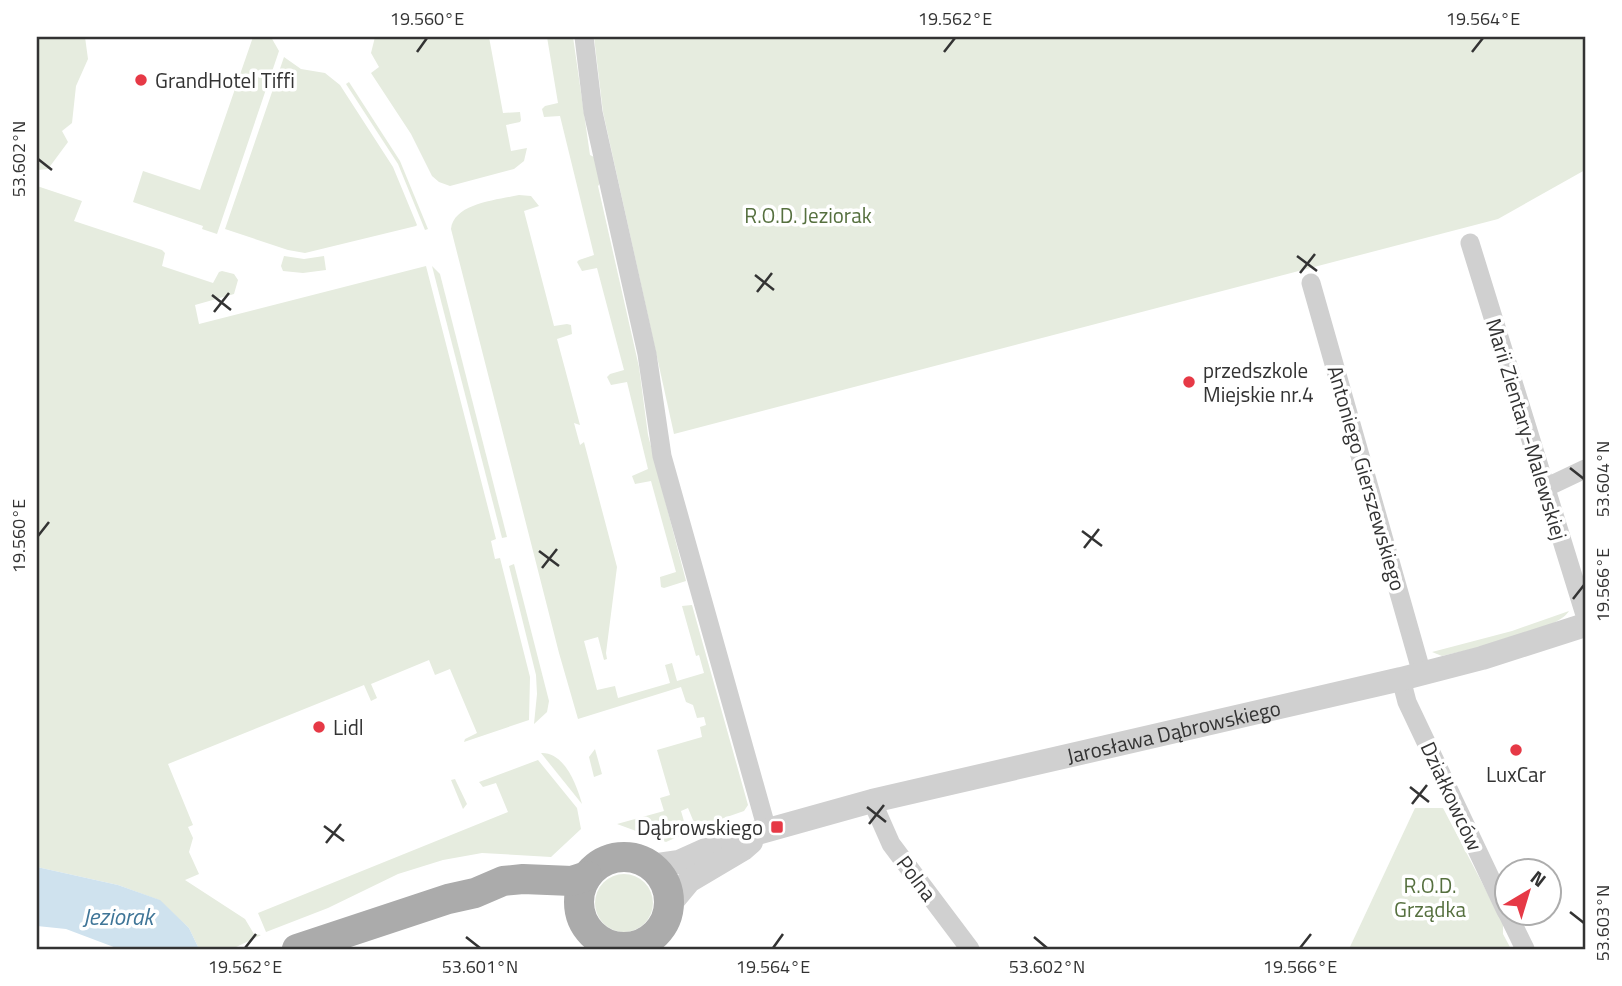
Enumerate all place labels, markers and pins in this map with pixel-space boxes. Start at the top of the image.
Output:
place label: GrandHotel Tiffi [155,64,295,96]
marker: GrandHotel Tiffi [133,72,149,88]
place label: przedszkole Miejskie nr.4 [1203,354,1314,410]
marker: przedszkole Miejskie nr.4 [1181,374,1197,390]
place label: Lidl [333,711,364,743]
marker: Lidl [311,719,327,735]
marker: LuxCar [1508,742,1524,758]
place label: LuxCar [1486,758,1546,790]
place label: Dąbrowskiego [637,811,763,843]
marker: Dąbrowskiego [769,819,785,835]

